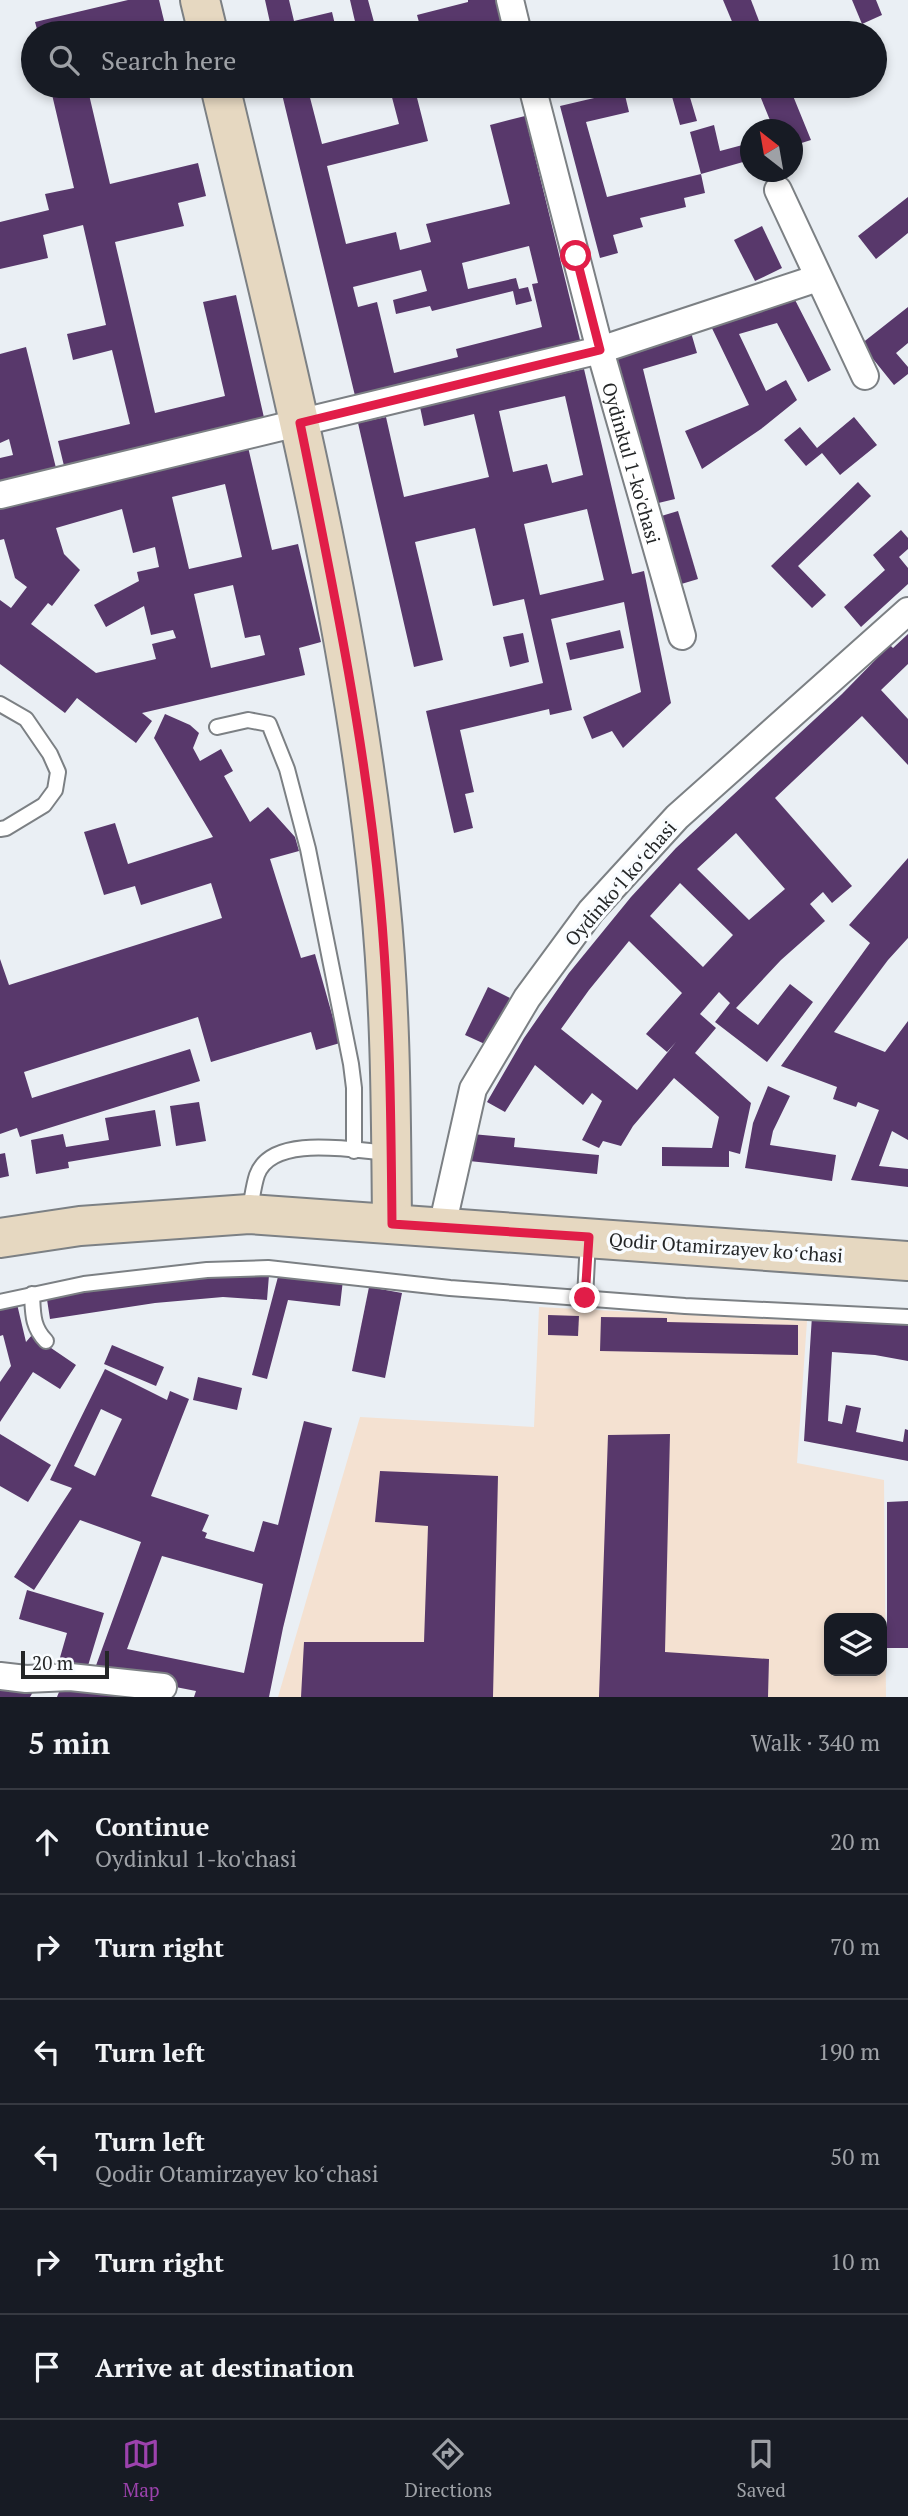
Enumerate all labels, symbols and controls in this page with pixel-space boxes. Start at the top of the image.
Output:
search box [21,21,887,98]
icon: search [45,41,83,79]
text: Search here [101,43,236,77]
north arrow [740,119,803,182]
route start [560,240,591,271]
street label: Oydinkul 1-ko'chasi [597,379,667,547]
street label: Oydinkoʻl koʻchasi [559,815,681,951]
street label: Qodir Otamirzayev koʻchasi [608,1226,844,1268]
route end [569,1282,600,1313]
map controls [824,1613,887,1676]
button: layers [824,1613,887,1676]
scale bar [21,1648,108,1680]
text: 20 m [32,1650,73,1675]
text: 5 min [28,1723,110,1763]
text: Walk · 340 m [751,1727,880,1758]
text: Continue [95,1809,209,1843]
icon: ahead [28,1823,66,1861]
text: 20 m [830,1826,880,1857]
text: Oydinkul 1-ko'chasi [95,1843,297,1874]
icon: right [28,1928,66,1966]
text: Turn right [95,1930,224,1964]
text: 70 m [830,1931,880,1962]
icon: left [28,2033,66,2071]
text: Turn left [95,2035,205,2069]
text: 190 m [818,2036,880,2067]
text: Turn left [95,2124,205,2158]
icon: left [28,2138,66,2176]
text: 50 m [830,2141,880,2172]
text: Qodir Otamirzayev koʻchasi [95,2158,379,2189]
icon: right [28,2243,66,2281]
text: Turn right [95,2245,224,2279]
text: 10 m [830,2246,880,2277]
icon: arrive [28,2348,66,2386]
text: Arrive at destination [95,2350,354,2384]
tab: Map [122,2435,160,2502]
tab: Directions [405,2435,492,2502]
tab: Saved [737,2435,786,2502]

